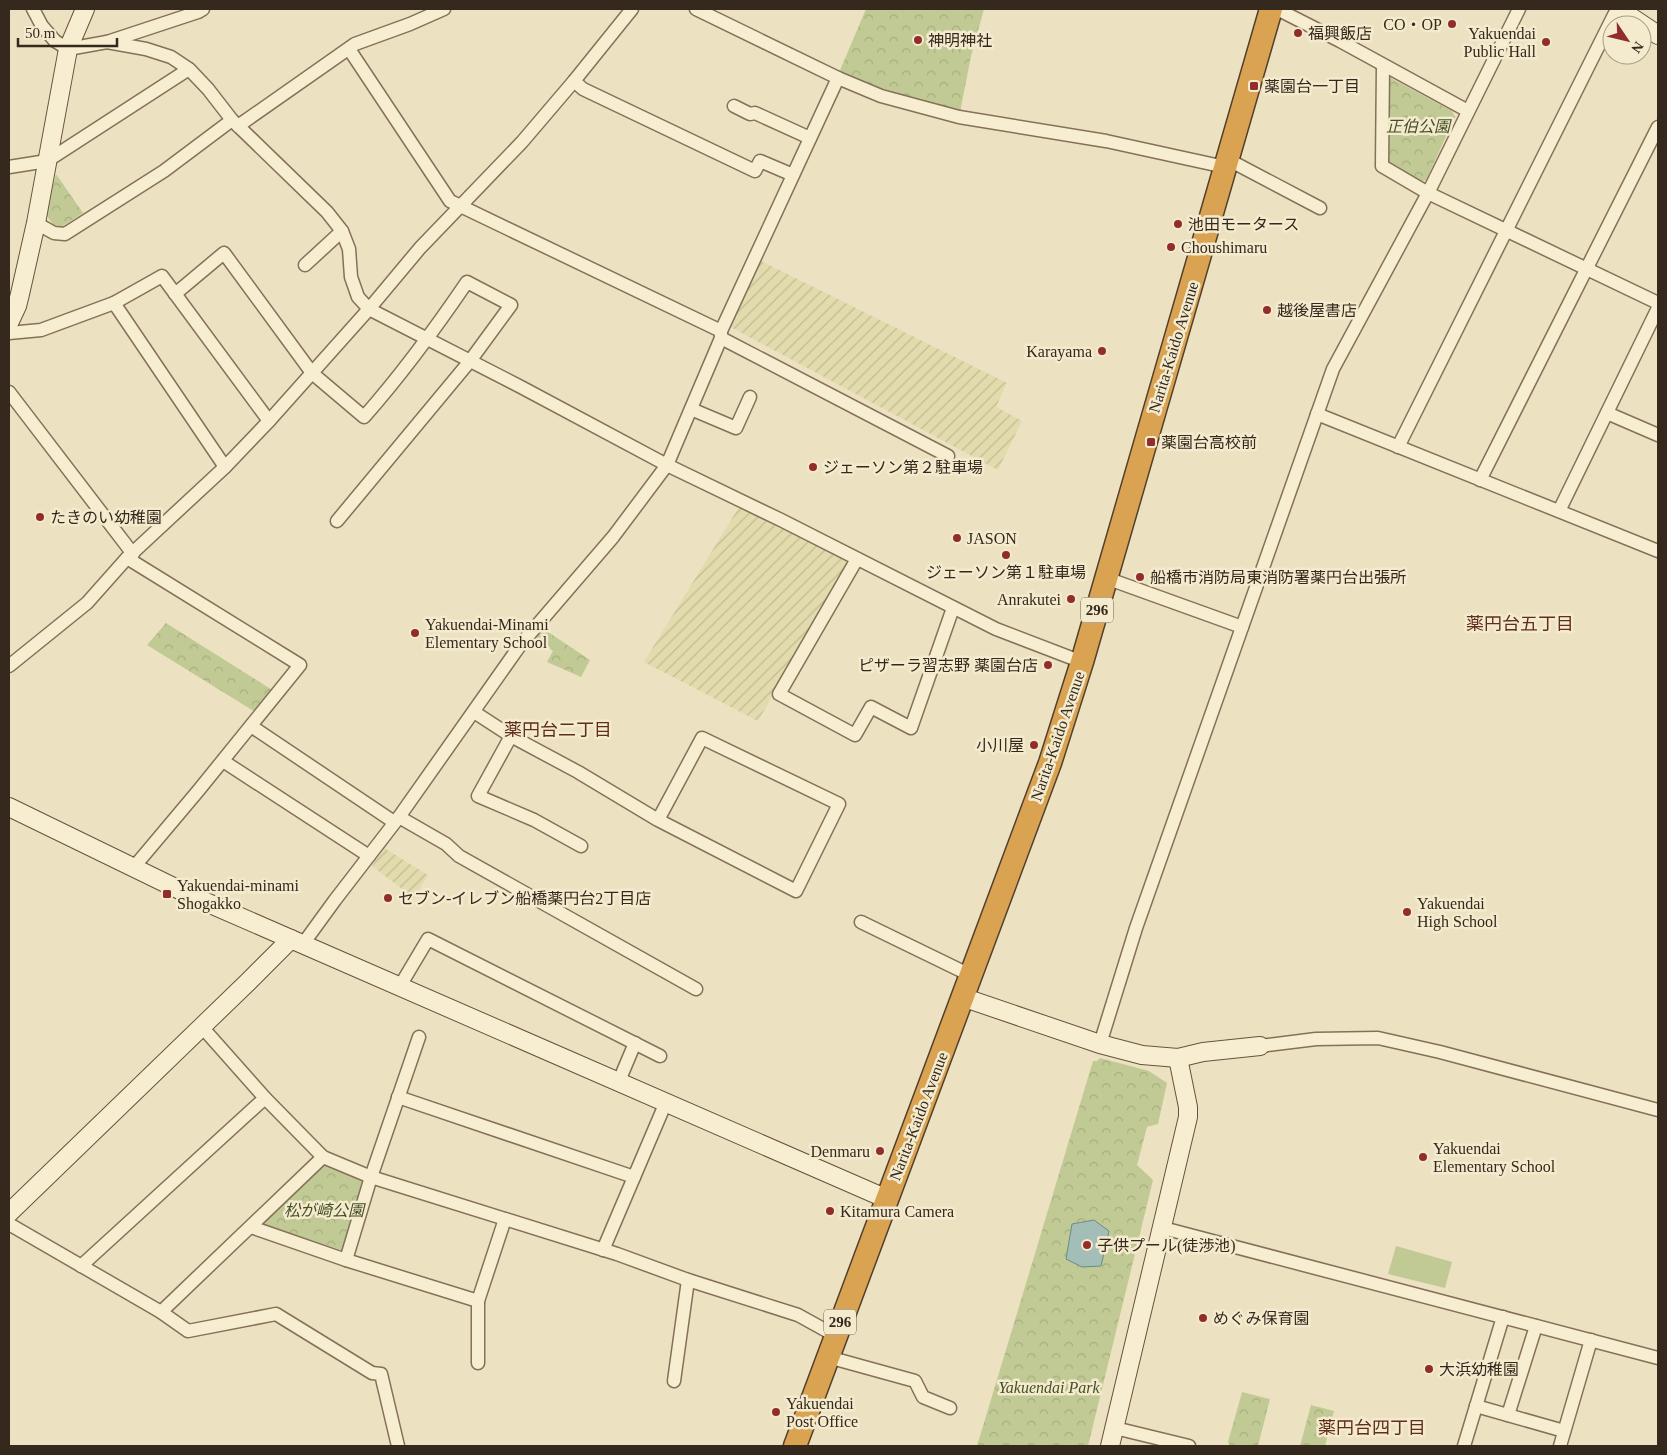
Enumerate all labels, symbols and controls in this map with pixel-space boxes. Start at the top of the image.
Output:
scale bar [18,15,116,47]
north arrow [1602,15,1652,65]
place label: CO・OP [1383,16,1442,33]
marker: CO・OP [1446,18,1458,30]
text: 50 m [25,25,56,41]
place label: 福興飯店 [1308,25,1372,42]
place label: Yakuendai Public Hall [1464,25,1537,60]
marker: 福興飯店 [1292,27,1304,39]
place label: 神明神社 [928,32,992,49]
marker: 神明神社 [912,34,924,46]
marker: Yakuendai Public Hall [1540,36,1552,48]
text: N [1628,39,1646,56]
place label: 薬園台一丁目 [1264,78,1360,95]
marker: 薬園台一丁目 [1248,80,1260,92]
park label: 正伯公園 [1386,118,1452,135]
place label: 池田モータース [1188,216,1299,233]
marker: 池田モータース [1172,218,1184,230]
place label: Choushimaru [1181,239,1267,256]
marker: Choushimaru [1165,241,1177,253]
street label: Narita-Kaido Avenue [1145,280,1202,415]
place label: 越後屋書店 [1277,302,1357,319]
marker: 越後屋書店 [1261,304,1273,316]
place label: Karayama [1026,343,1092,361]
marker: Karayama [1096,345,1108,357]
place label: 薬園台高校前 [1161,434,1257,451]
marker: 薬園台高校前 [1145,436,1157,448]
place label: ジェーソン第２駐車場 [823,459,983,476]
marker: ジェーソン第２駐車場 [807,461,819,473]
place label: たきのい幼稚園 [50,509,162,526]
marker: たきのい幼稚園 [34,511,46,523]
place label: JASON [967,530,1017,547]
marker: JASON [951,532,963,544]
marker: ジェーソン第１駐車場 [1000,549,1012,561]
place label: ジェーソン第１駐車場 [926,564,1086,581]
place label: 船橋市消防局東消防署薬円台出張所 [1150,569,1406,586]
marker: 船橋市消防局東消防署薬円台出張所 [1134,571,1146,583]
place label: Anrakutei [997,591,1062,608]
marker: Anrakutei [1065,593,1077,605]
road number: 296 [1081,598,1113,622]
district label: 薬円台五丁目 [1466,614,1574,634]
place label: Yakuendai-Minami Elementary School [425,616,549,652]
marker: Yakuendai-Minami Elementary School [409,627,421,639]
place label: ピザーラ習志野 薬園台店 [858,657,1038,674]
marker: ピザーラ習志野 薬園台店 [1042,659,1054,671]
street label: Narita-Kaido Avenue [1027,669,1088,803]
district label: 薬円台二丁目 [504,720,612,740]
place label: 小川屋 [976,737,1024,754]
marker: 小川屋 [1028,739,1040,751]
place label: Yakuendai-minami Shogakko [177,877,299,913]
marker: Yakuendai-minami Shogakko [161,888,173,900]
place label: セブン-イレブン船橋薬円台2丁目店 [398,890,651,907]
marker: セブン-イレブン船橋薬円台2丁目店 [382,892,394,904]
place label: Yakuendai High School [1417,895,1498,931]
marker: Yakuendai High School [1401,906,1413,918]
street label: Narita-Kaido Avenue [886,1050,951,1183]
place label: Yakuendai Elementary School [1433,1140,1556,1176]
place label: Denmaru [810,1143,870,1160]
marker: Denmaru [874,1145,886,1157]
marker: Yakuendai Elementary School [1417,1151,1429,1163]
park label: 松が崎公園 [284,1202,366,1219]
place label: Kitamura Camera [840,1203,954,1220]
marker: Kitamura Camera [824,1205,836,1217]
place label: 子供プール(徒渉池) [1097,1237,1236,1255]
marker: 子供プール(徒渉池) [1081,1239,1093,1251]
road number: 296 [824,1310,856,1334]
place label: めぐみ保育園 [1213,1310,1309,1327]
marker: めぐみ保育園 [1197,1312,1209,1324]
place label: 大浜幼稚園 [1439,1361,1519,1378]
marker: 大浜幼稚園 [1423,1363,1435,1375]
park label: Yakuendai Park [998,1379,1100,1396]
place label: Yakuendai Post Office [786,1395,858,1430]
marker: Yakuendai Post Office [770,1406,782,1418]
district label: 薬円台四丁目 [1318,1418,1426,1438]

